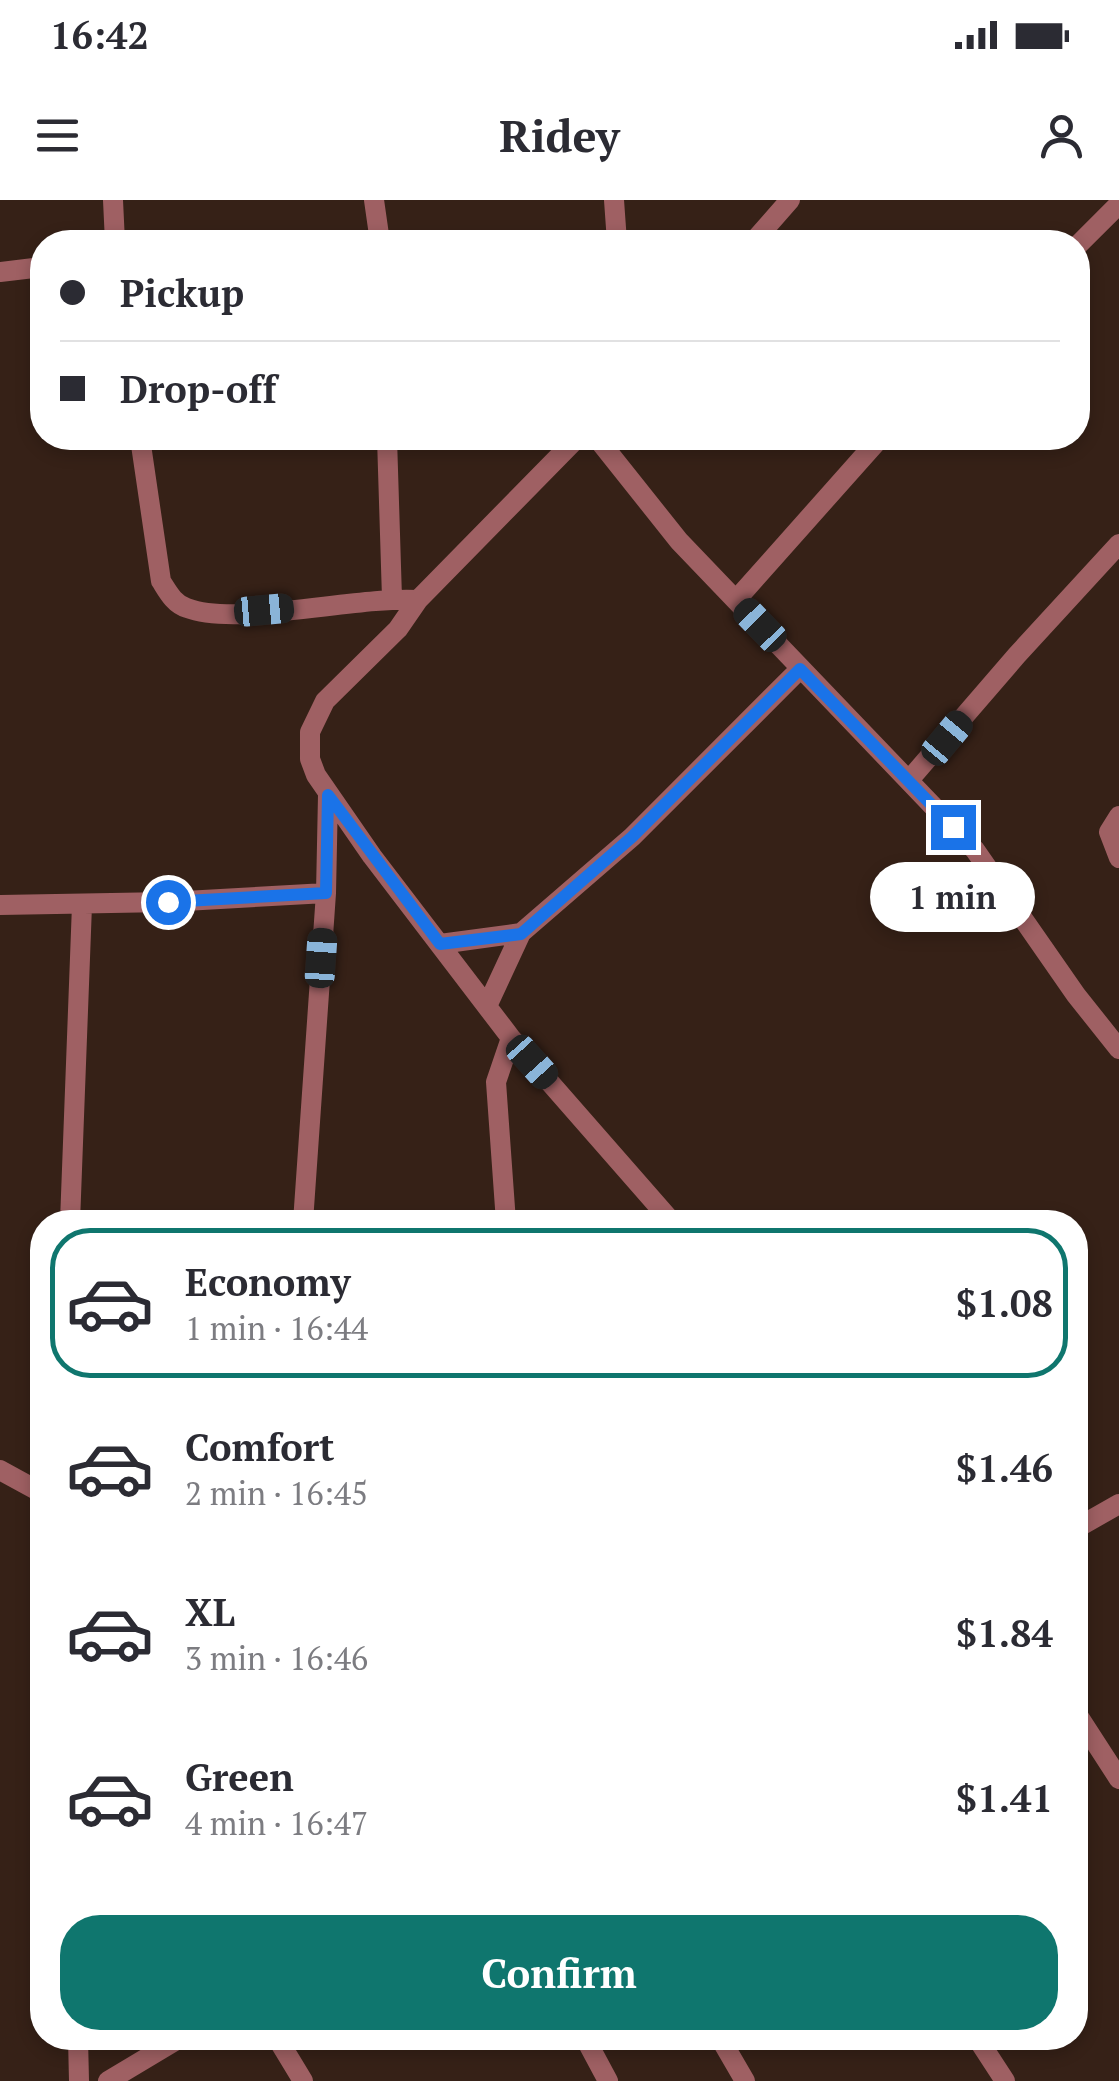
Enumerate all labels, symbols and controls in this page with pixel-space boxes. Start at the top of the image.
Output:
text: 16:42 [50,10,149,60]
text: Ridey [499,105,620,165]
icon: menu [30,108,85,163]
icon: person [1034,108,1089,163]
text: Pickup [120,268,244,318]
text: Drop-off [120,364,277,414]
car [233,592,295,628]
car [728,593,792,657]
car [916,705,978,771]
route end [931,805,976,850]
callout: 1 min [870,862,1036,932]
text: 1 min [909,876,996,918]
route start [146,880,191,925]
car [304,927,338,989]
car [501,1030,563,1094]
text: Economy [185,1257,351,1307]
icon: car [65,1258,155,1348]
text: $1.08 [956,1278,1053,1328]
text: 1 min · 16:44 [185,1307,368,1349]
text: Comfort [185,1422,334,1472]
icon: car [65,1423,155,1513]
text: $1.46 [956,1443,1053,1493]
text: 2 min · 16:45 [185,1472,368,1514]
text: XL [185,1587,235,1637]
icon: car [65,1588,155,1678]
text: $1.84 [956,1608,1053,1658]
text: 3 min · 16:46 [185,1637,368,1679]
text: Green [185,1752,294,1802]
icon: car [65,1753,155,1843]
text: $1.41 [956,1773,1053,1823]
text: 4 min · 16:47 [185,1802,368,1844]
button: Confirm [60,1915,1058,2030]

